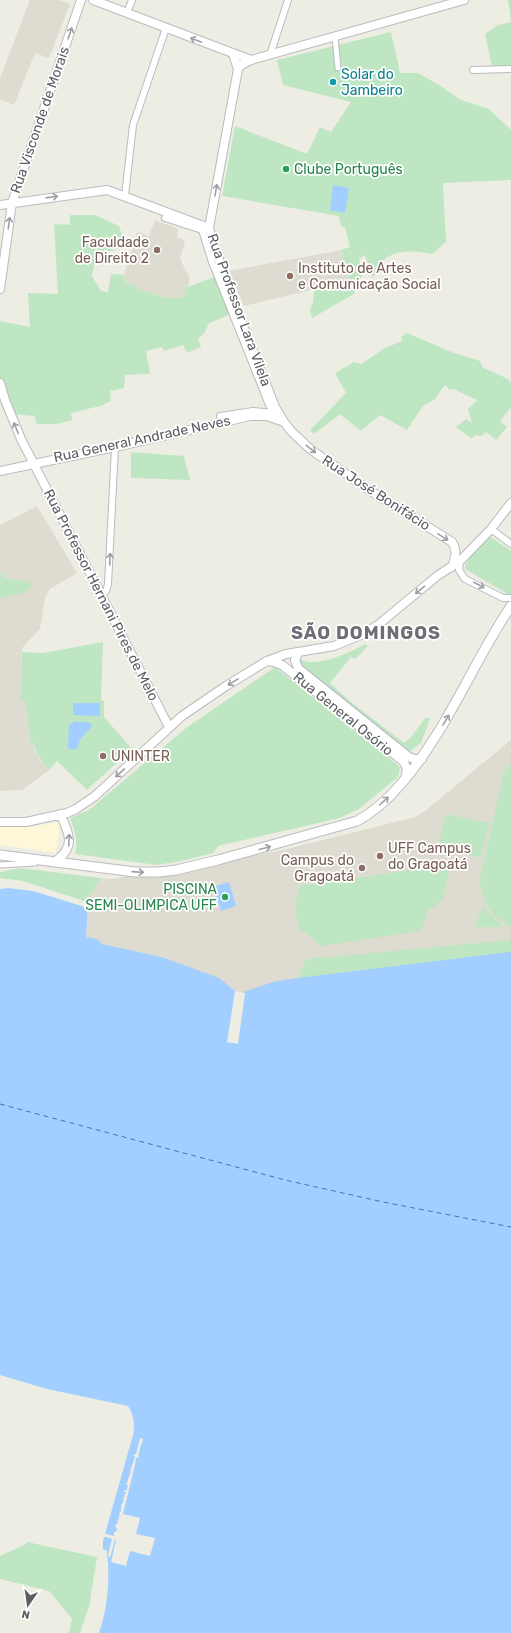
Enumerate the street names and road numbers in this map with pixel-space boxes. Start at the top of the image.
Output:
street label: Rua Visconde de Morais [7,44,73,196]
street label: Rua Professor Lara Vilela [203,231,275,389]
street label: Rua General Andrade Neves [52,412,232,466]
street label: Rua José Bonifácio [319,452,433,534]
street label: Rua Professor Hernani Pires de Melo [40,486,162,704]
street label: Rua General Osório [290,668,396,760]

